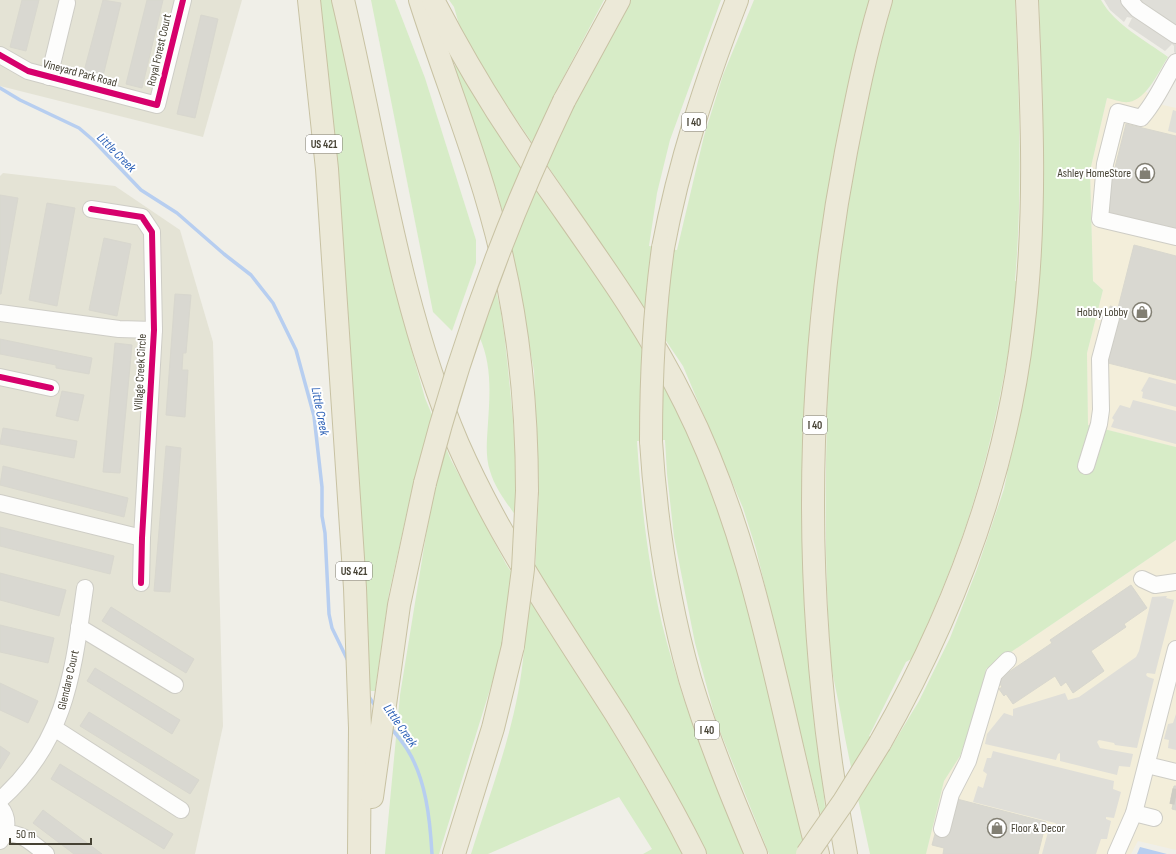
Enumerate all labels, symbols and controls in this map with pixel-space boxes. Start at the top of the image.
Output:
street label: Royal Forest Court [144,12,175,88]
street label: Vineyard Park Road [41,56,119,91]
road number: I 40 [682,113,706,131]
water label: Little Creek [93,130,140,176]
road number: US 421 [306,135,342,153]
shop icon: Ashley HomeStore [1134,162,1156,184]
place label: Ashley HomeStore [1057,166,1131,181]
shop icon: Hobby Lobby [1131,301,1153,323]
place label: Hobby Lobby [1077,305,1128,320]
street label: Village Creek Circle [131,333,150,411]
water label: Little Creek [307,386,333,438]
road number: I 40 [803,416,827,434]
road number: US 421 [336,562,372,580]
street label: Glendare Court [54,648,83,711]
water label: Little Creek [380,701,421,751]
road number: I 40 [695,721,719,739]
shop icon: Floor & Decor [986,817,1008,839]
scale bar [10,820,91,846]
place label: Floor & Decor [1011,821,1066,836]
text: 50 m [16,827,36,842]

